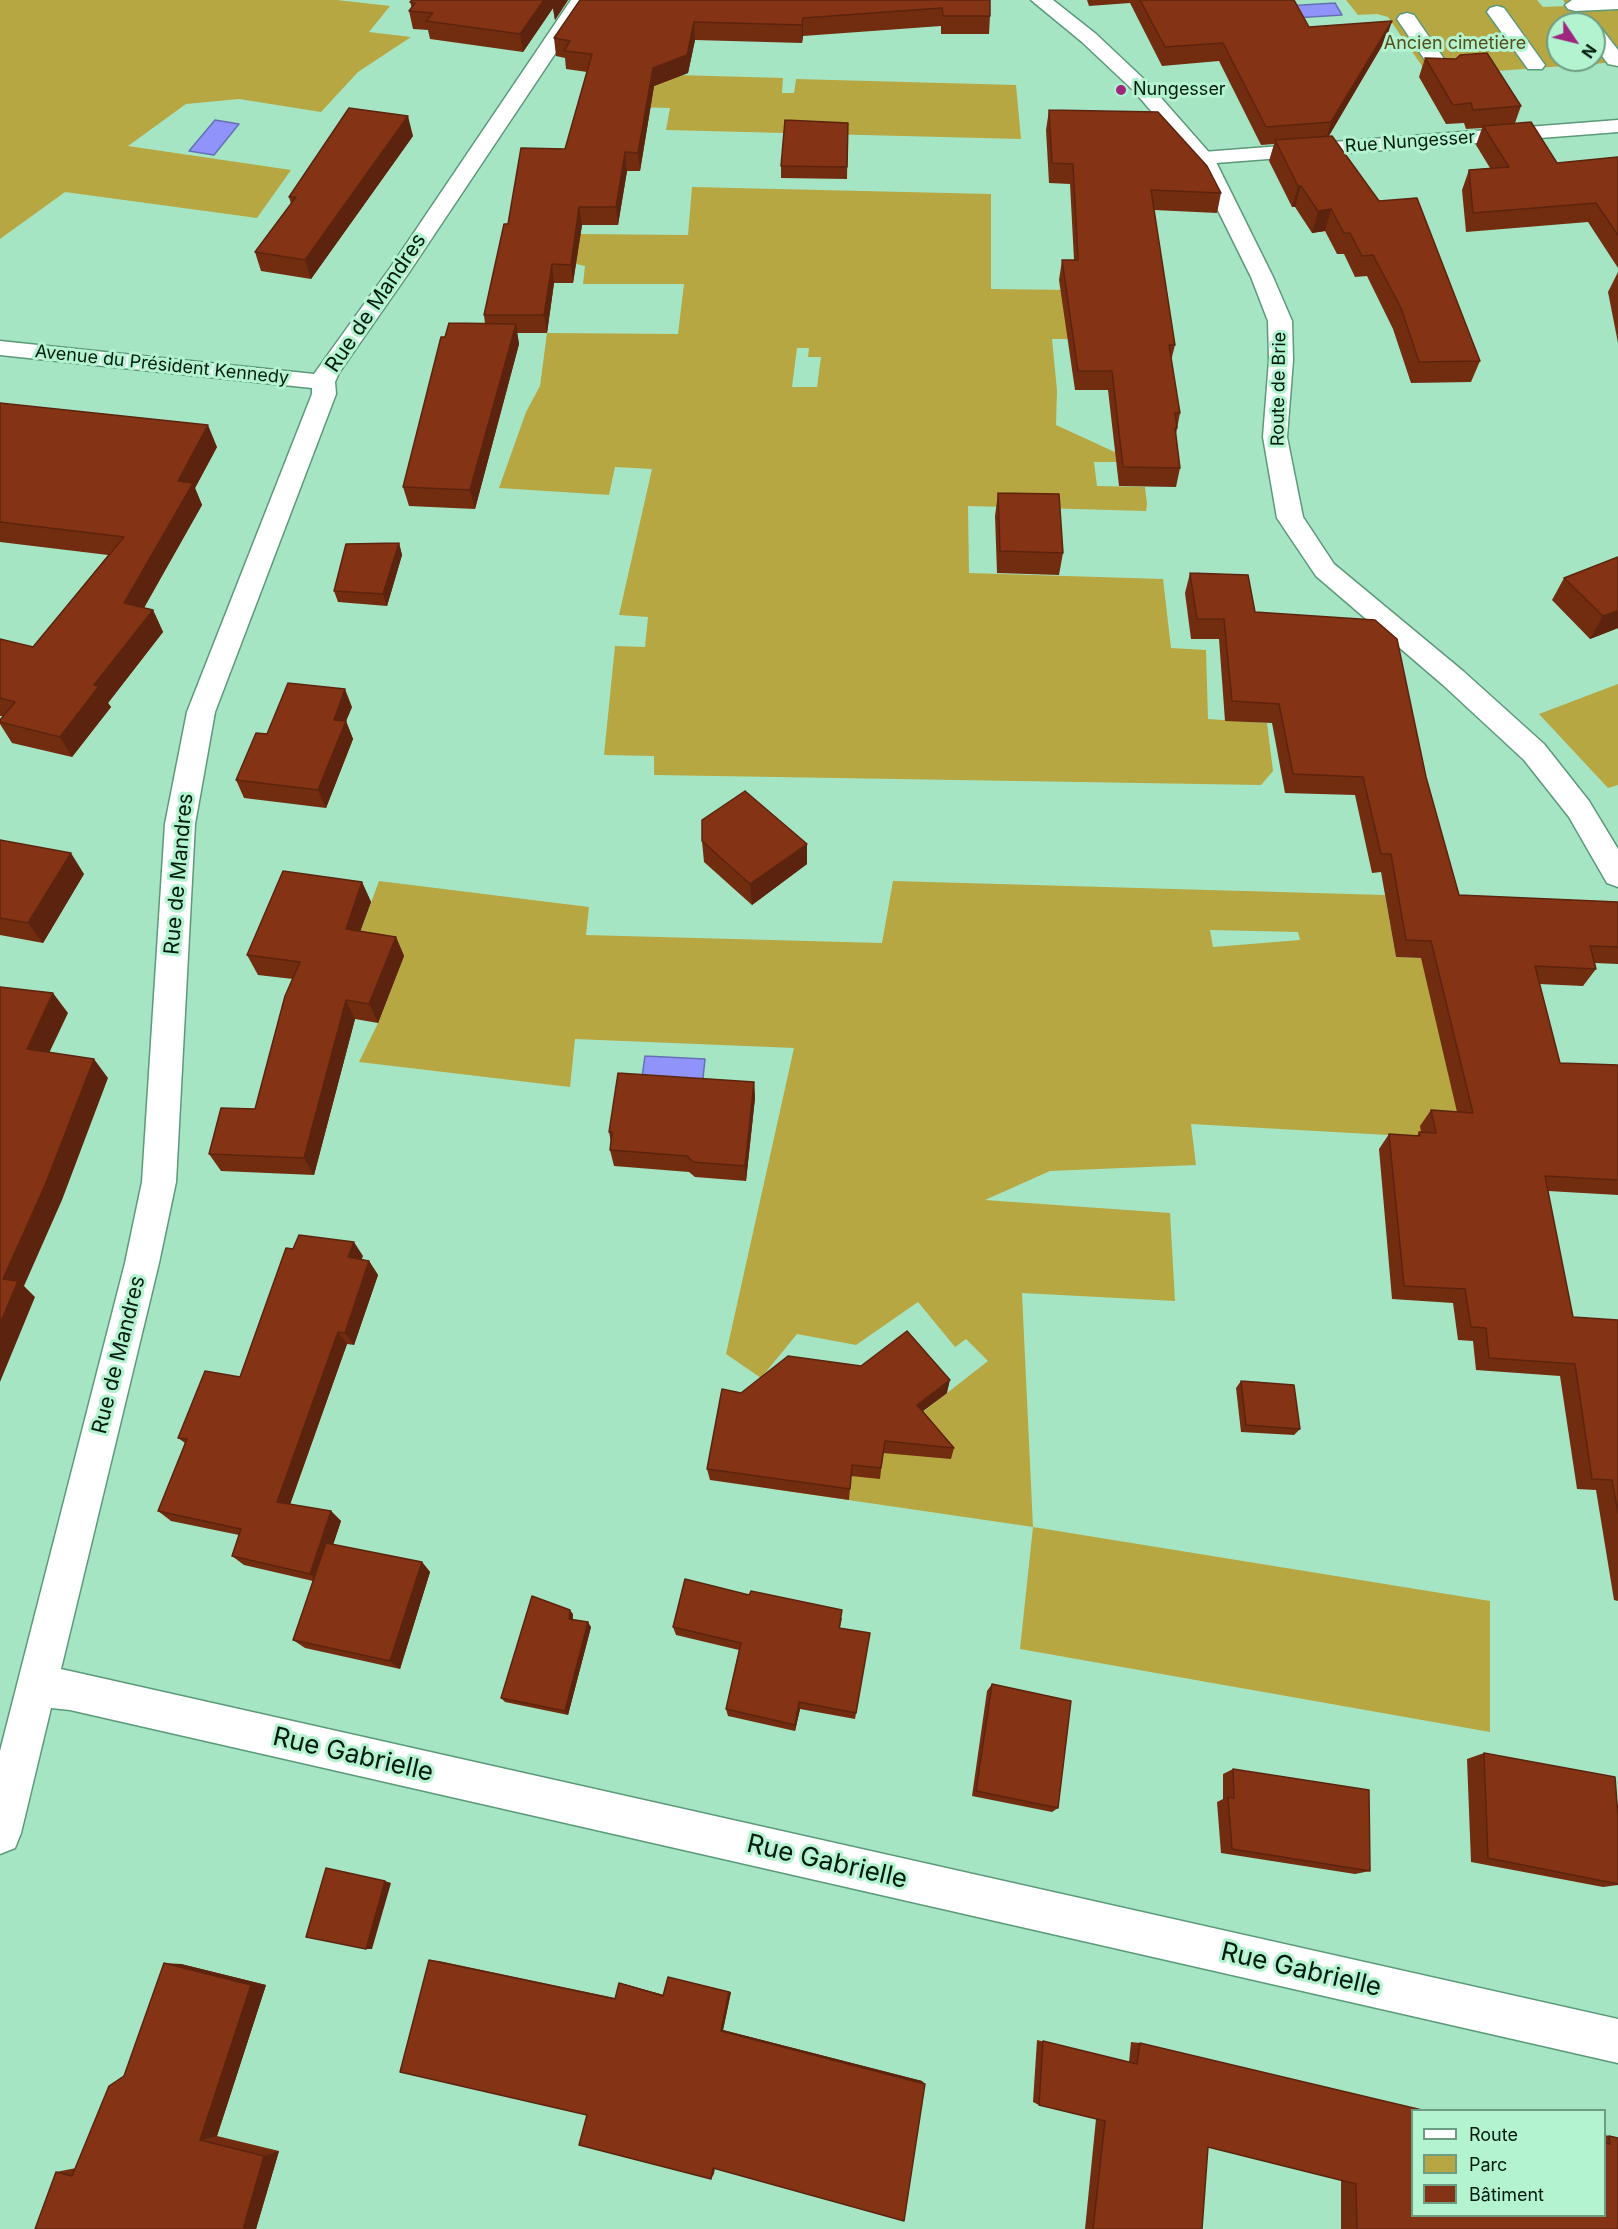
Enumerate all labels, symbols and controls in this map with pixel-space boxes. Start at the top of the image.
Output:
north arrow [1546,12,1606,72]
park label: Ancien cimetière [1384,33,1526,55]
text: N [1577,40,1601,62]
place label: Nungesser [1133,79,1226,101]
marker: Nungesser [1114,83,1128,97]
street label: Rue Nungesser [1344,127,1476,157]
street label: Rue de Mandres [320,229,432,377]
street label: Route de Brie [1267,332,1291,446]
street label: Avenue du Président Kennedy [34,341,290,389]
street label: Rue de Mandres [159,792,199,956]
street label: Rue de Mandres [87,1273,151,1437]
street label: Rue Gabrielle [270,1721,436,1789]
street label: Rue Gabrielle [744,1828,910,1896]
street label: Rue Gabrielle [1218,1936,1384,2004]
legend [1411,2109,1606,2217]
text: Route [1469,2124,1518,2145]
text: Parc [1469,2154,1507,2175]
text: Bâtiment [1469,2184,1544,2205]

